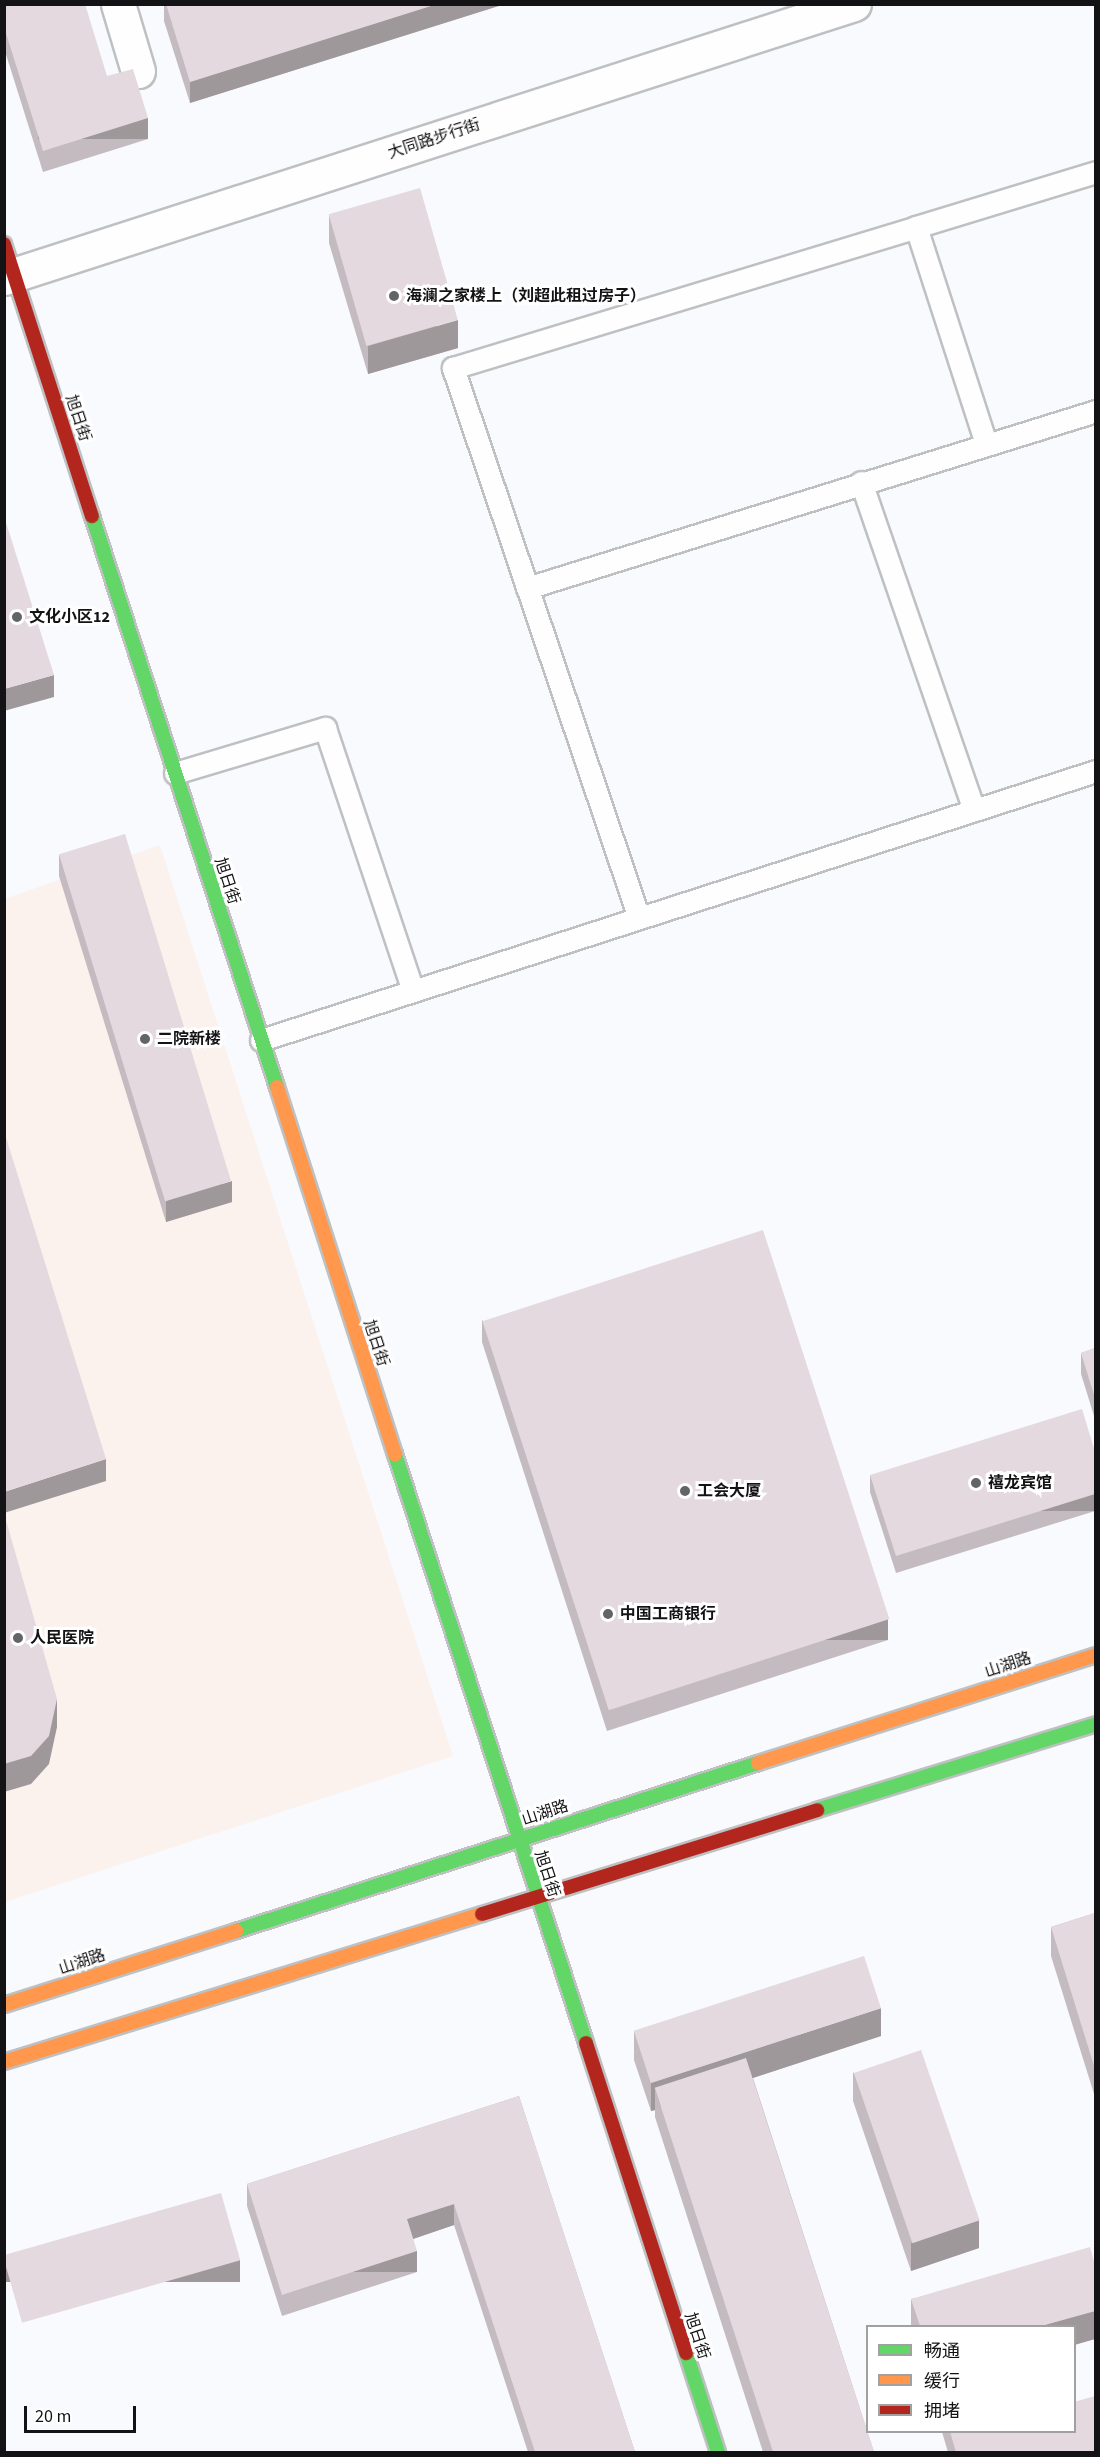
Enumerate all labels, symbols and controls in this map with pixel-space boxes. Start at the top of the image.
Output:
street label: 大同路步行街 [385,115,483,163]
place label: 海澜之家楼上（刘超此租过房子） [406,286,646,306]
marker: 海澜之家楼上（刘超此租过房子） [387,289,401,303]
street label: 旭日街 [61,392,95,444]
place label: 文化小区12 [29,607,110,627]
marker: 文化小区12 [10,610,24,624]
street label: 旭日街 [210,855,244,907]
place label: 二院新楼 [157,1029,221,1049]
marker: 二院新楼 [138,1032,152,1046]
street label: 旭日街 [359,1317,393,1369]
place label: 禧龙宾馆 [988,1473,1052,1493]
marker: 禧龙宾馆 [969,1476,983,1490]
place label: 工会大厦 [697,1481,761,1501]
marker: 工会大厦 [678,1484,692,1498]
place label: 中国工商银行 [620,1604,716,1624]
marker: 中国工商银行 [601,1607,615,1621]
place label: 人民医院 [30,1628,94,1648]
marker: 人民医院 [11,1631,25,1645]
street label: 山湖路 [982,1648,1034,1682]
street label: 山湖路 [519,1796,571,1830]
street label: 旭日街 [530,1848,564,1900]
street label: 山湖路 [56,1945,108,1979]
street label: 旭日街 [680,2310,714,2362]
legend [866,2325,1076,2433]
text: 畅通 [924,2339,960,2364]
text: 缓行 [924,2369,960,2394]
scale bar [27,2394,140,2432]
text: 拥堵 [924,2399,960,2424]
text: 20 m [35,2404,71,2429]

